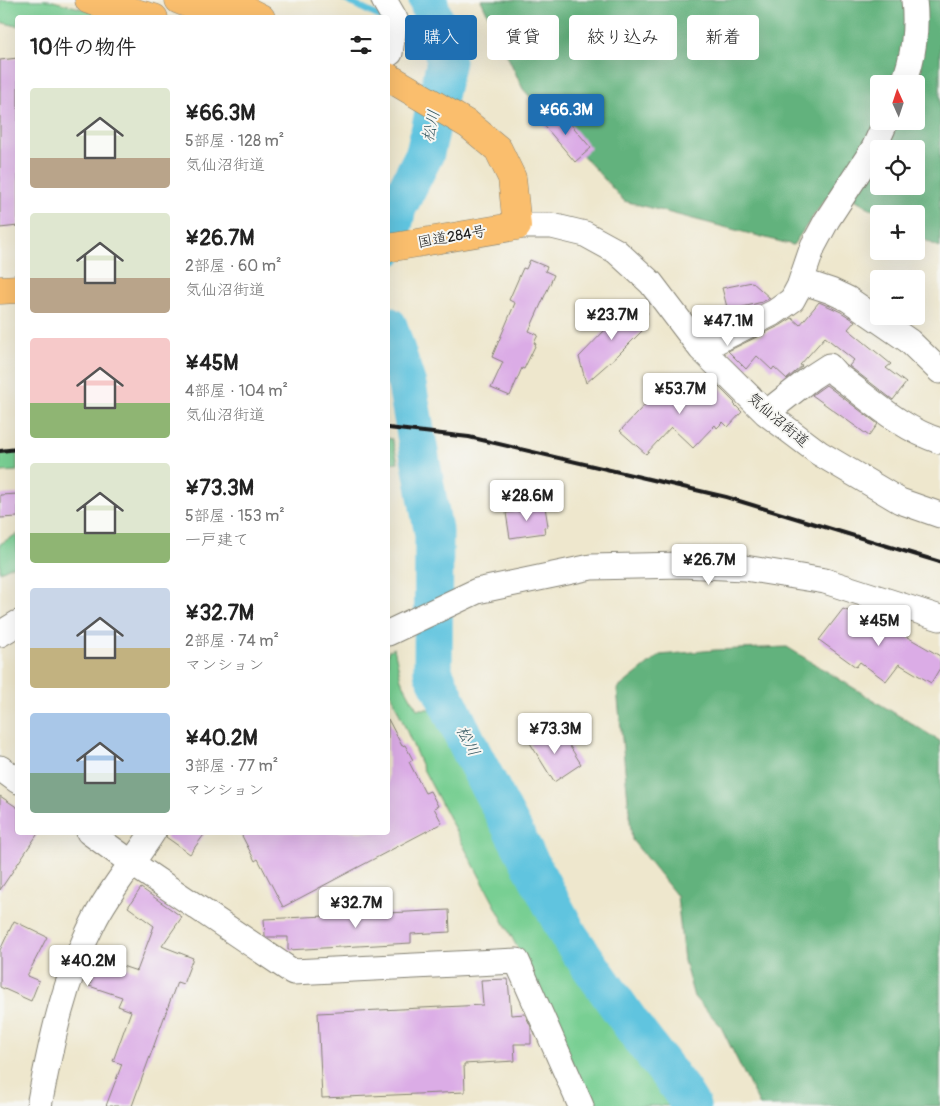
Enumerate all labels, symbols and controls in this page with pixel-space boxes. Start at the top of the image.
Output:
chip: 購入 [405,15,477,60]
chip: 賃貸 [487,15,559,60]
chip: 絞り込み [569,15,677,60]
chip: 新着 [687,15,759,60]
icon: filters [347,31,375,59]
text: 10件の物件 [30,34,137,61]
north arrow [870,75,925,130]
map controls [870,75,925,325]
pin: ¥66.3M [525,94,607,136]
text: ¥66.3M [185,100,255,127]
text: ¥66.3M [539,100,593,120]
icon: home [70,108,130,168]
water label: 松川 [418,108,444,144]
text: 5部屋 · 128 m² [185,131,284,151]
button: locate [870,140,925,195]
text: 気仙沼街道 [185,155,265,175]
button: + [870,205,925,260]
street label: 国道284号 [416,222,488,252]
text: ¥26.7M [185,225,254,252]
icon: home [70,233,130,293]
text: 2部屋 · 60 m² [185,256,281,276]
button: − [870,270,925,325]
text: 気仙沼街道 [185,280,265,300]
pin: ¥23.7M [571,298,653,341]
pin: ¥47.1M [687,304,769,347]
text: ¥23.7M [586,305,638,325]
text: ¥47.1M [703,311,753,331]
text: ¥45M [185,350,238,377]
icon: home [70,358,130,418]
pin: ¥53.7M [639,372,721,415]
text: ¥53.7M [654,379,706,399]
text: 4部屋 · 104 m² [185,381,288,401]
street label: 気仙沼街道 [743,389,813,451]
text: 気仙沼街道 [185,405,265,425]
text: ¥73.3M [185,475,254,502]
pin: ¥28.6M [486,480,568,522]
icon: home [70,483,130,543]
text: ¥28.6M [501,486,553,506]
text: 5部屋 · 153 m² [185,506,285,526]
text: 一戸建て [185,530,249,550]
pin: ¥26.7M [668,544,750,586]
text: ¥26.7M [683,550,735,570]
text: ¥32.7M [185,600,254,627]
pin: ¥45M [849,604,909,647]
icon: home [70,608,130,668]
text: ¥45M [859,611,899,631]
text: 2部屋 · 74 m² [185,631,279,651]
text: マンション [185,655,264,675]
pin: ¥73.3M [514,712,596,755]
text: ¥73.3M [529,719,581,739]
water label: 松川 [452,722,484,760]
text: ¥40.2M [185,725,258,752]
icon: home [70,733,130,793]
text: 3部屋 · 77 m² [185,756,278,776]
text: マンション [185,780,264,800]
pin: ¥32.7M [315,886,397,929]
text: ¥32.7M [330,893,382,913]
pin: ¥40.2M [47,944,129,987]
text: ¥40.2M [60,951,116,971]

